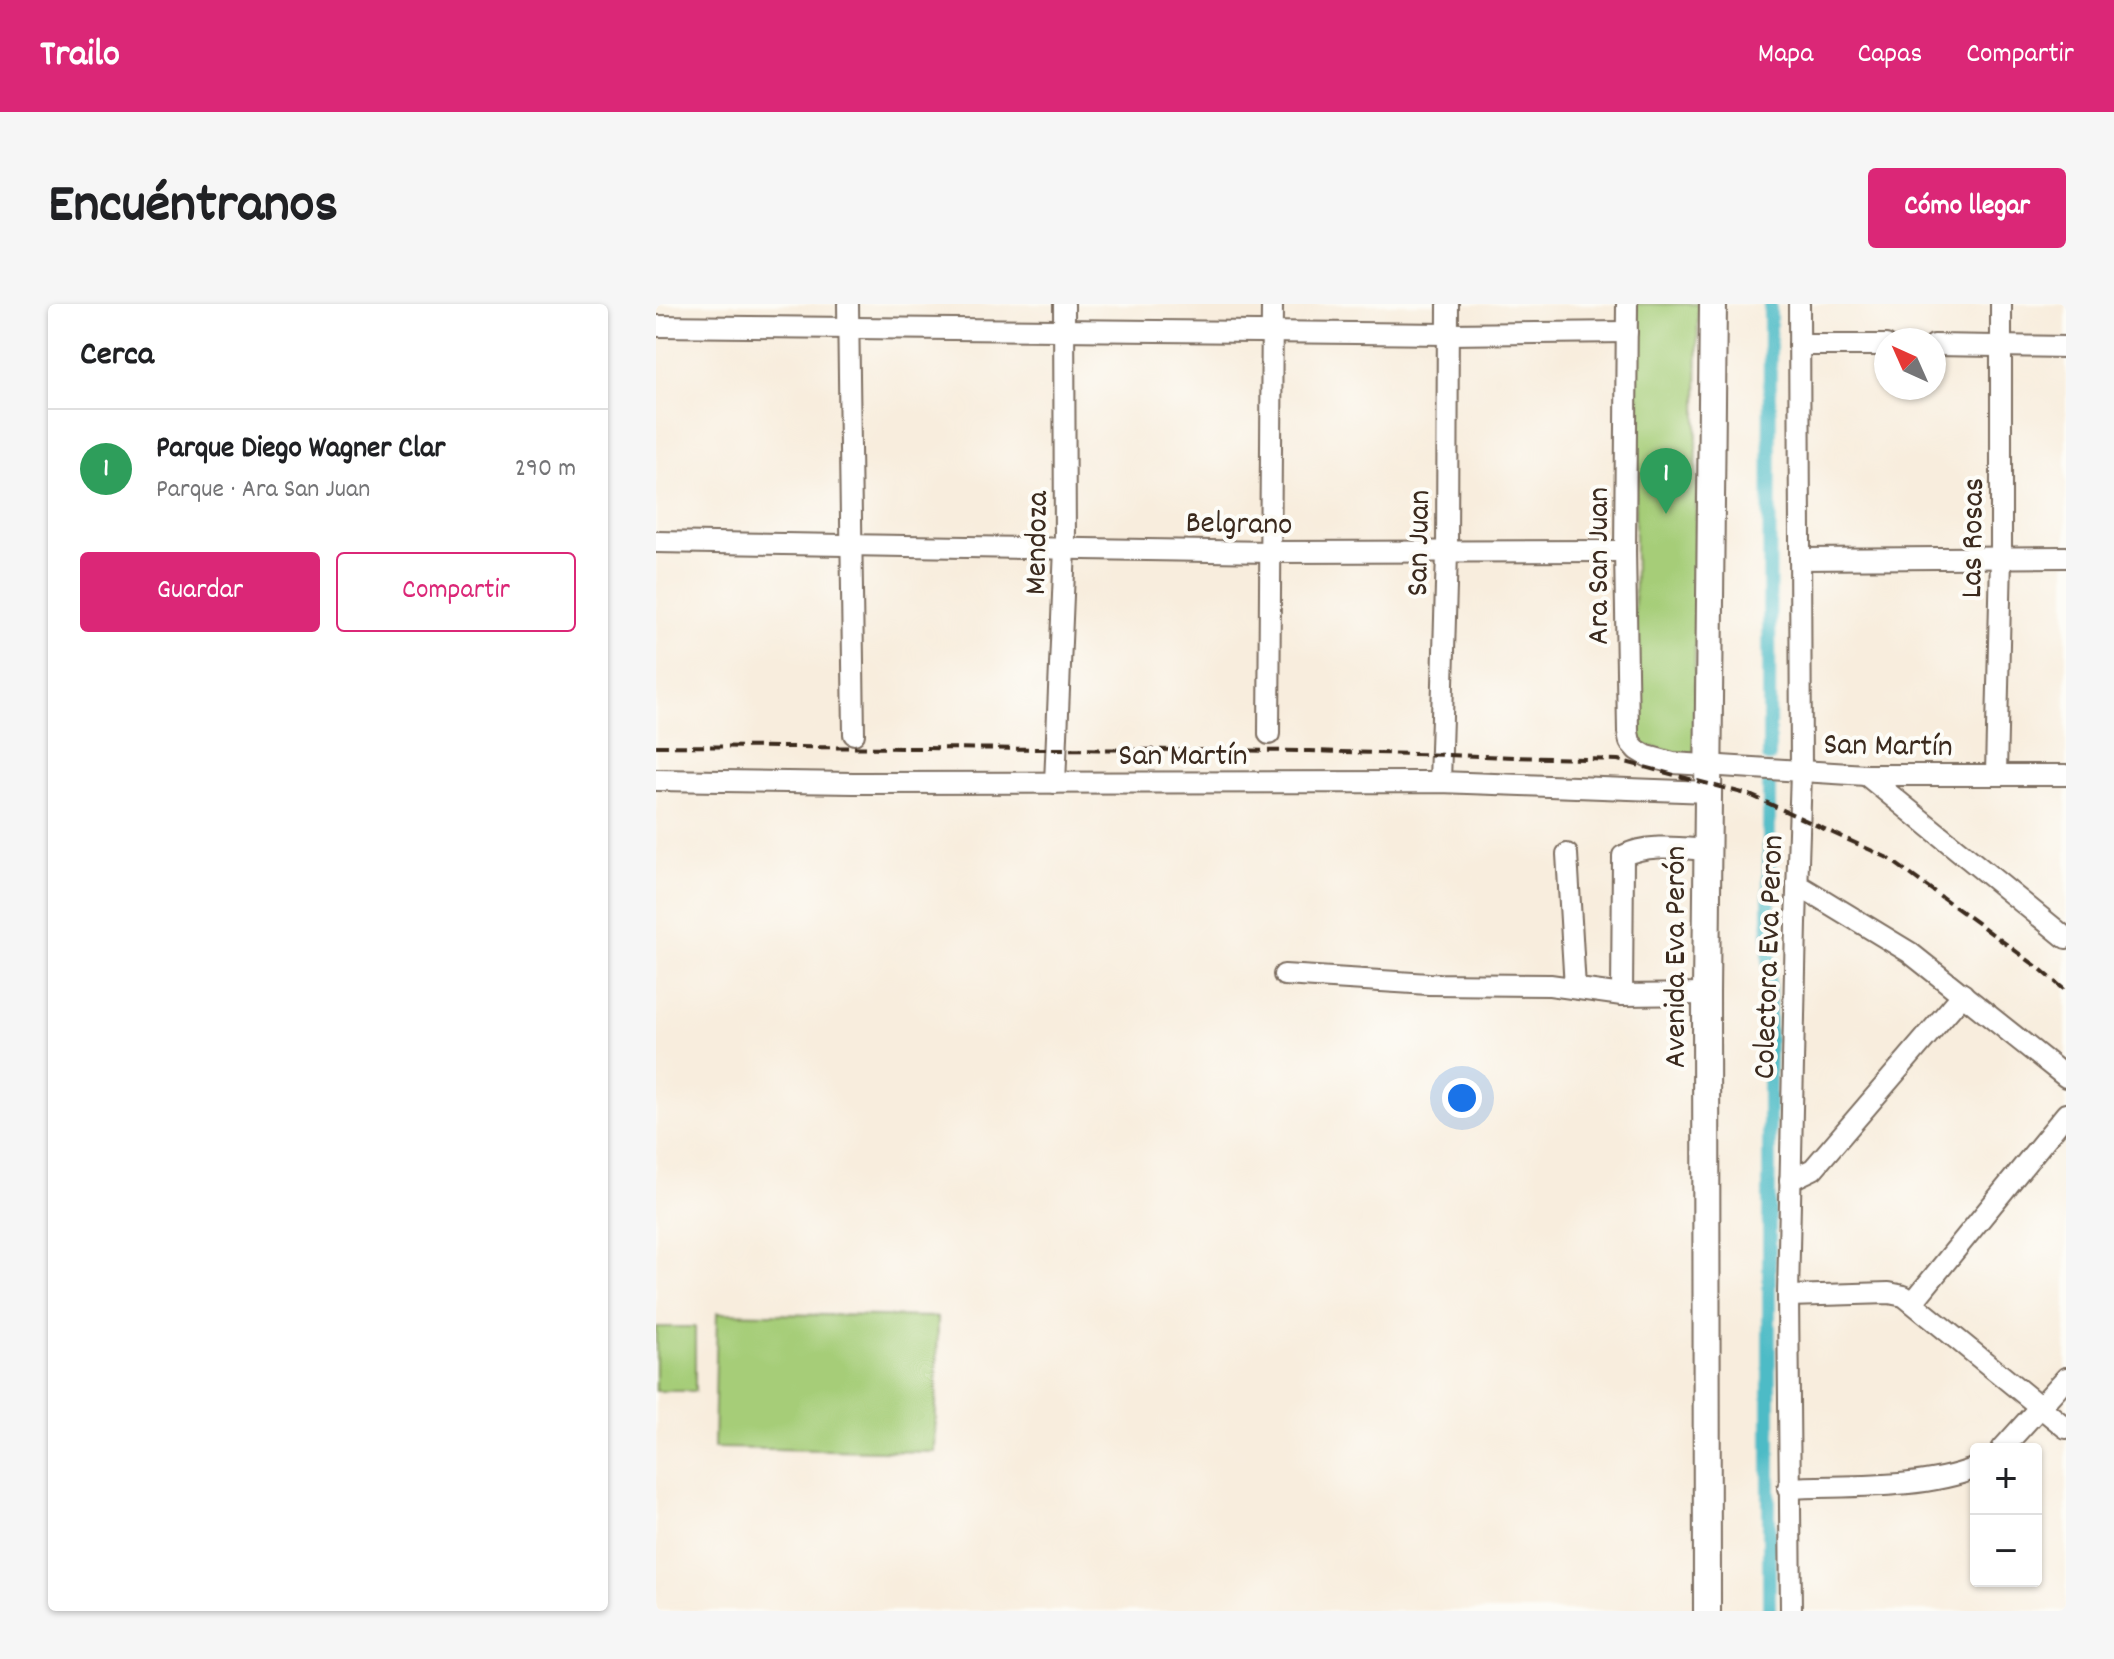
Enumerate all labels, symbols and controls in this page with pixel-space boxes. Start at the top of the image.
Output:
text: Trailo [40,29,120,84]
text: Mapa [1758,36,1813,76]
text: Capas [1857,36,1922,76]
text: Compartir [1966,36,2074,76]
text: Encuéntranos [48,168,338,248]
button: Cómo llegar [1868,168,2066,248]
north arrow [1874,328,1946,400]
text: Cerca [80,332,154,381]
text: Parque Diego Wagner Clar [156,429,445,472]
pin: 1 [1640,448,1692,514]
text: 1 [103,451,109,488]
text: 290 m [515,451,576,488]
text: Parque · Ara San Juan [156,472,370,509]
street label: Las Rosas [1951,477,1999,599]
street label: Ara San Juan [1578,487,1624,645]
street label: San Juan [1397,489,1445,597]
street label: Mendoza [1015,490,1063,596]
street label: Belgrano [1185,502,1293,550]
button: Guardar [80,552,320,632]
button: Compartir [336,552,576,632]
street label: San Martín [1823,724,1953,772]
street label: San Martín [1118,735,1248,781]
street label: Colectora Eva Peron [1744,834,1798,1080]
street label: Avenida Eva Perón [1655,846,1701,1068]
your location [1442,1078,1482,1118]
map controls [1970,1443,2042,1587]
button: + [1970,1443,2042,1515]
button: − [1970,1515,2042,1587]

